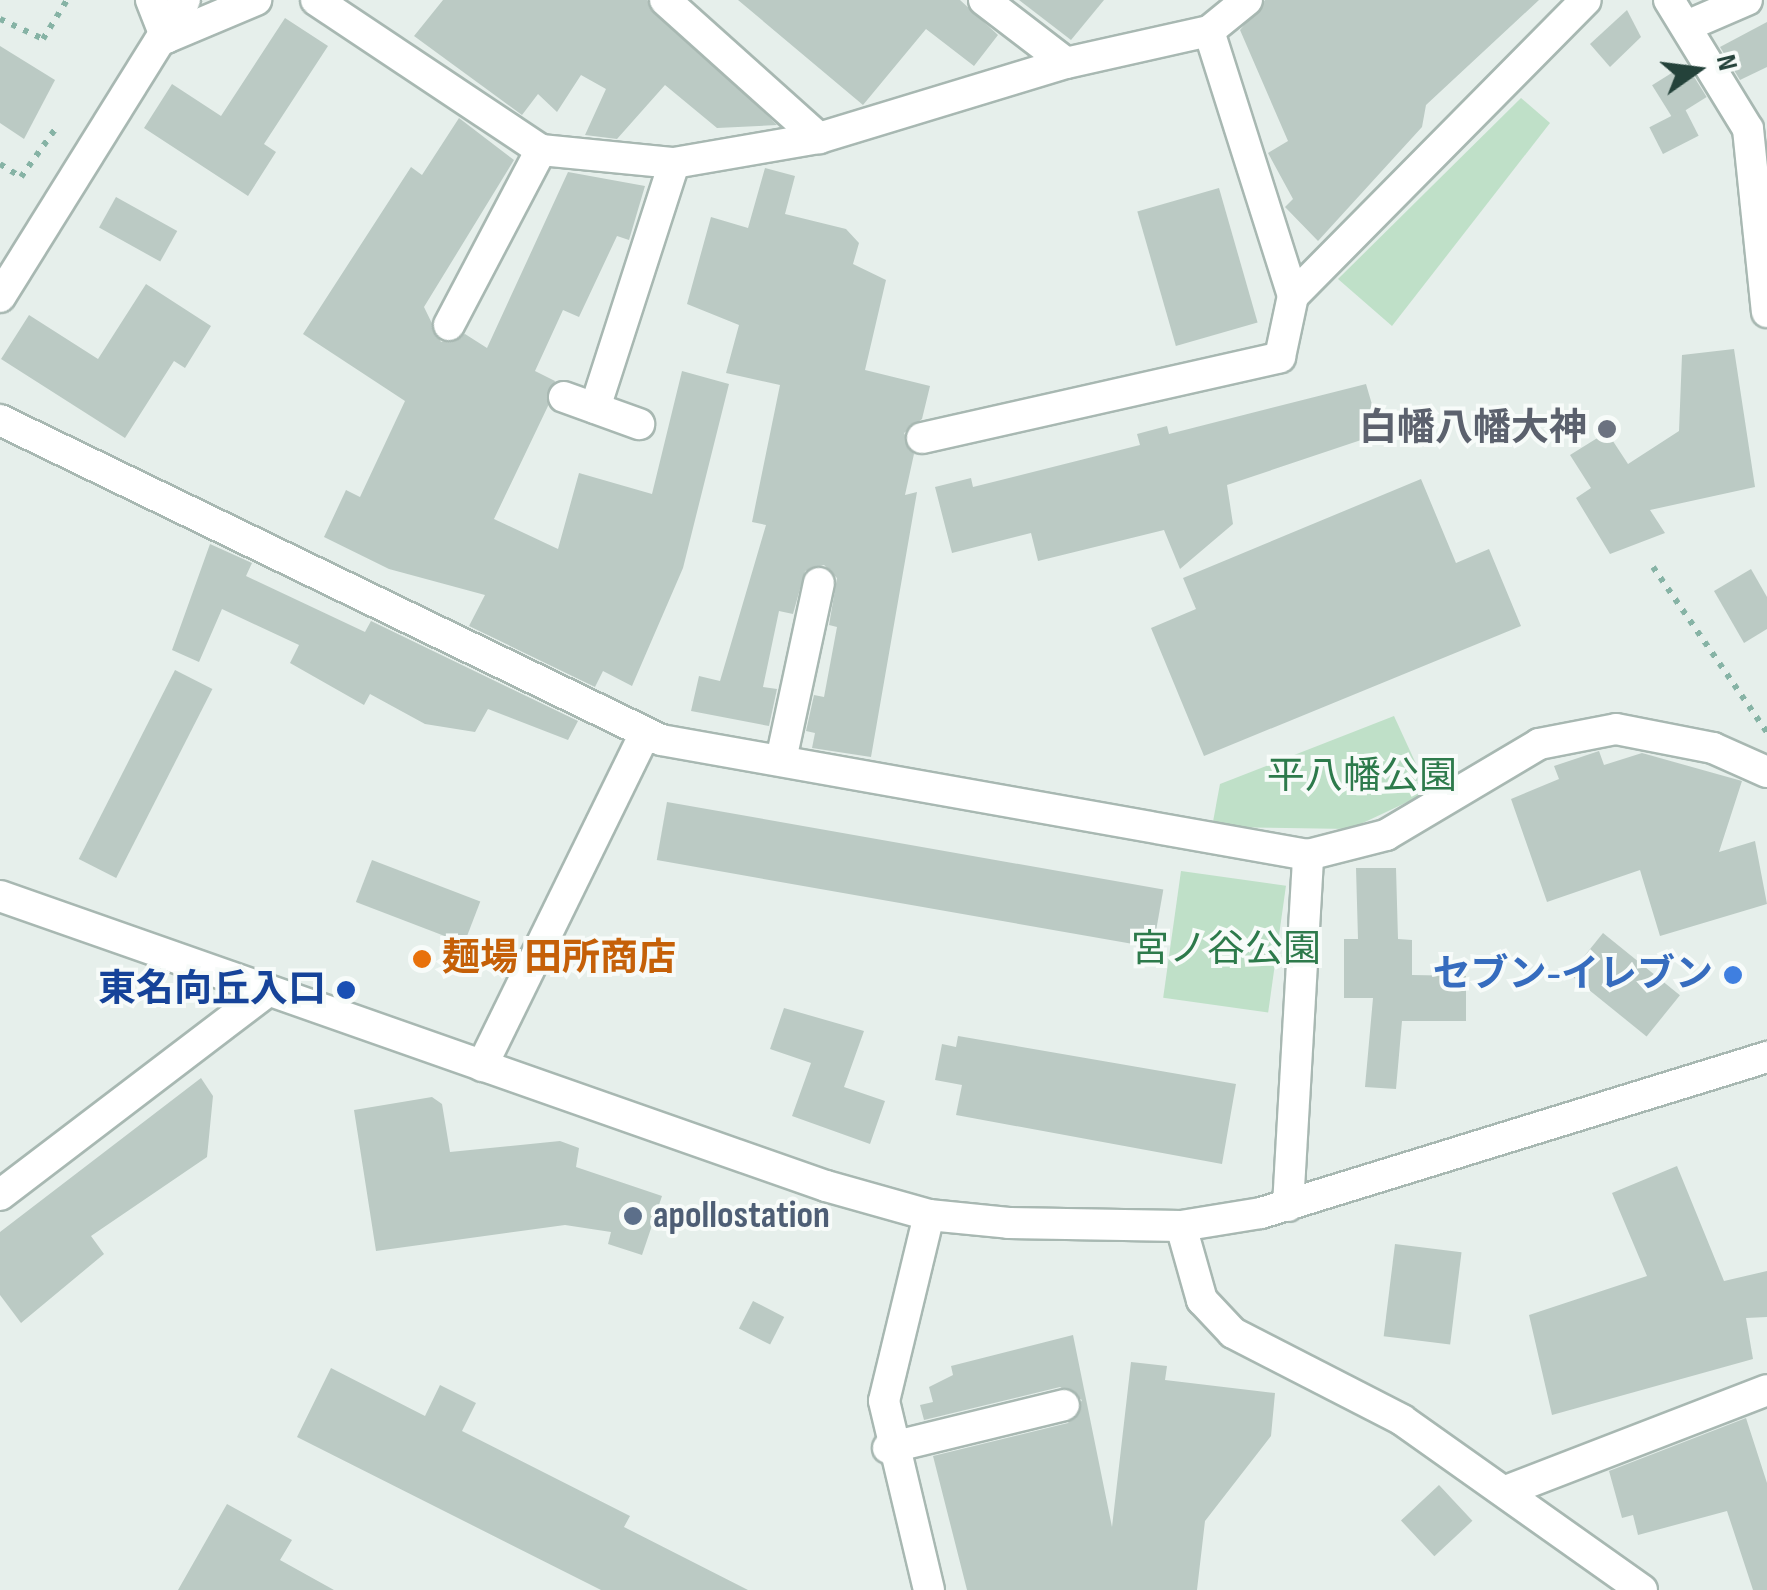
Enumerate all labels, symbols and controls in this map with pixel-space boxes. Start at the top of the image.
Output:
north arrow [1647,20,1747,120]
text: N [1709,51,1744,74]
place label: 白幡八幡大神 [1359,406,1587,452]
marker: 白幡八幡大神 [1596,418,1618,440]
park label: 平八幡公園 [1267,754,1457,800]
park label: 宮ノ谷公園 [1131,927,1321,973]
place label: 麺場 田所商店 [442,936,676,982]
marker: 麺場 田所商店 [411,948,433,970]
place label: セブン-イレブン [1432,952,1713,998]
marker: セブン-イレブン [1722,964,1744,986]
place label: 東名向丘入口 [98,967,326,1013]
marker: 東名向丘入口 [335,979,357,1001]
place label: apollostation [653,1193,830,1239]
marker: apollostation [622,1205,644,1227]

